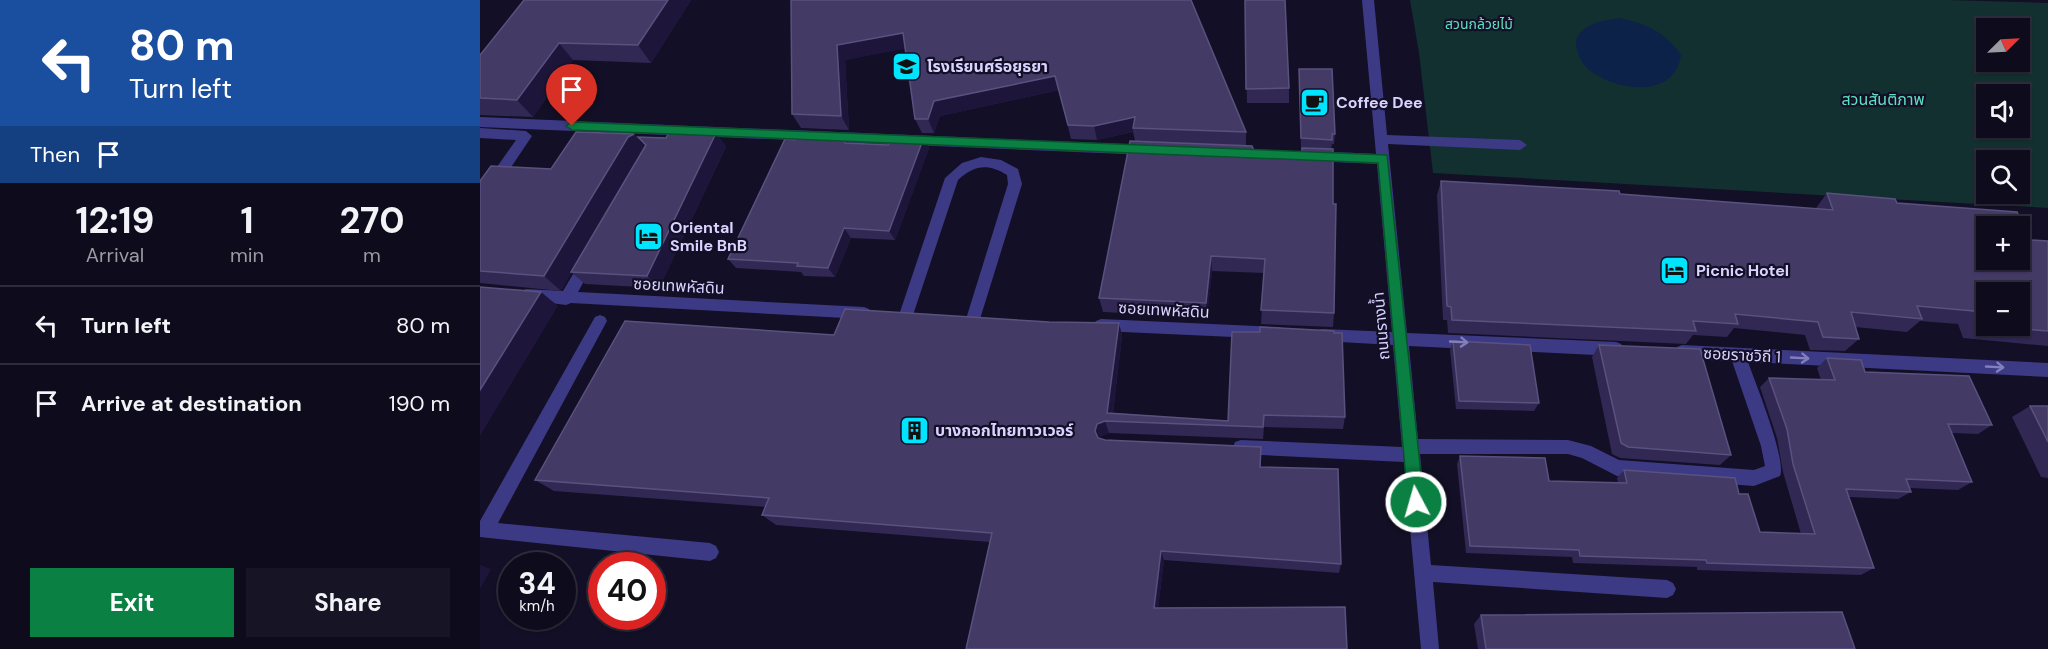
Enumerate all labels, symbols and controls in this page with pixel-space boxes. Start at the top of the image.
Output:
park label: สวนกล้วยไม้ [1445,15,1513,33]
text: 80 m [129,18,235,73]
north arrow [1976,18,2030,72]
map controls [1976,18,2030,336]
icon: left [30,24,108,102]
school or university icon: โรงเรียนศรีอยุธยา [890,50,922,82]
place label: โรงเรียนศรีอยุธยา [927,56,1048,77]
pin [546,64,597,126]
text: Turn left [129,71,232,106]
icon: arrive [555,73,588,106]
button: sound [1976,84,2030,138]
cafe icon: Coffee Dee [1299,86,1331,118]
park label: สวนสันติภาพ [1841,89,1925,110]
place label: Coffee Dee [1336,92,1423,113]
icon: arrive [92,138,125,171]
text: Then [30,140,80,169]
button: search [1976,150,2030,204]
text: 12:19 [75,197,154,244]
text: 1 [240,197,254,244]
text: 270 [340,197,405,244]
button: + [1976,216,2030,270]
place label: Oriental Smile BnB [670,217,747,256]
hotel icon: Oriental Smile BnB [633,220,665,252]
text: Arrival [86,242,144,268]
text: min [230,242,264,268]
text: m [363,242,381,268]
hotel icon: Picnic Hotel [1659,254,1691,286]
place label: Picnic Hotel [1696,260,1789,281]
street label: ซอยเทพหัสดิน [633,273,725,299]
button: − [1976,282,2030,336]
street label: ถนนรางน้ำ [1367,291,1394,361]
street label: ซอยเทพหัสดิน [1118,297,1210,323]
icon: left [30,309,63,342]
text: Turn left [81,311,171,340]
text: 80 m [396,311,450,340]
one-way arrow [1448,336,1468,347]
street label: ซอยราชวิถี 1 [1703,342,1781,368]
one-way arrow [1790,352,1810,363]
one-way arrow [1985,362,2005,373]
icon: arrive [30,387,63,420]
text: Arrive at destination [81,389,302,418]
text: 190 m [389,389,450,418]
building icon: บางกอกไทยทาวเวอร์ [898,414,930,446]
place label: บางกอกไทยทาวเวอร์ [935,420,1074,441]
position arrow [1384,470,1448,534]
speed limit sign: 40 [588,552,666,630]
text: 34 [518,564,556,603]
button: Exit [30,568,234,637]
button: Share [246,568,450,637]
text: km/h [519,596,555,616]

